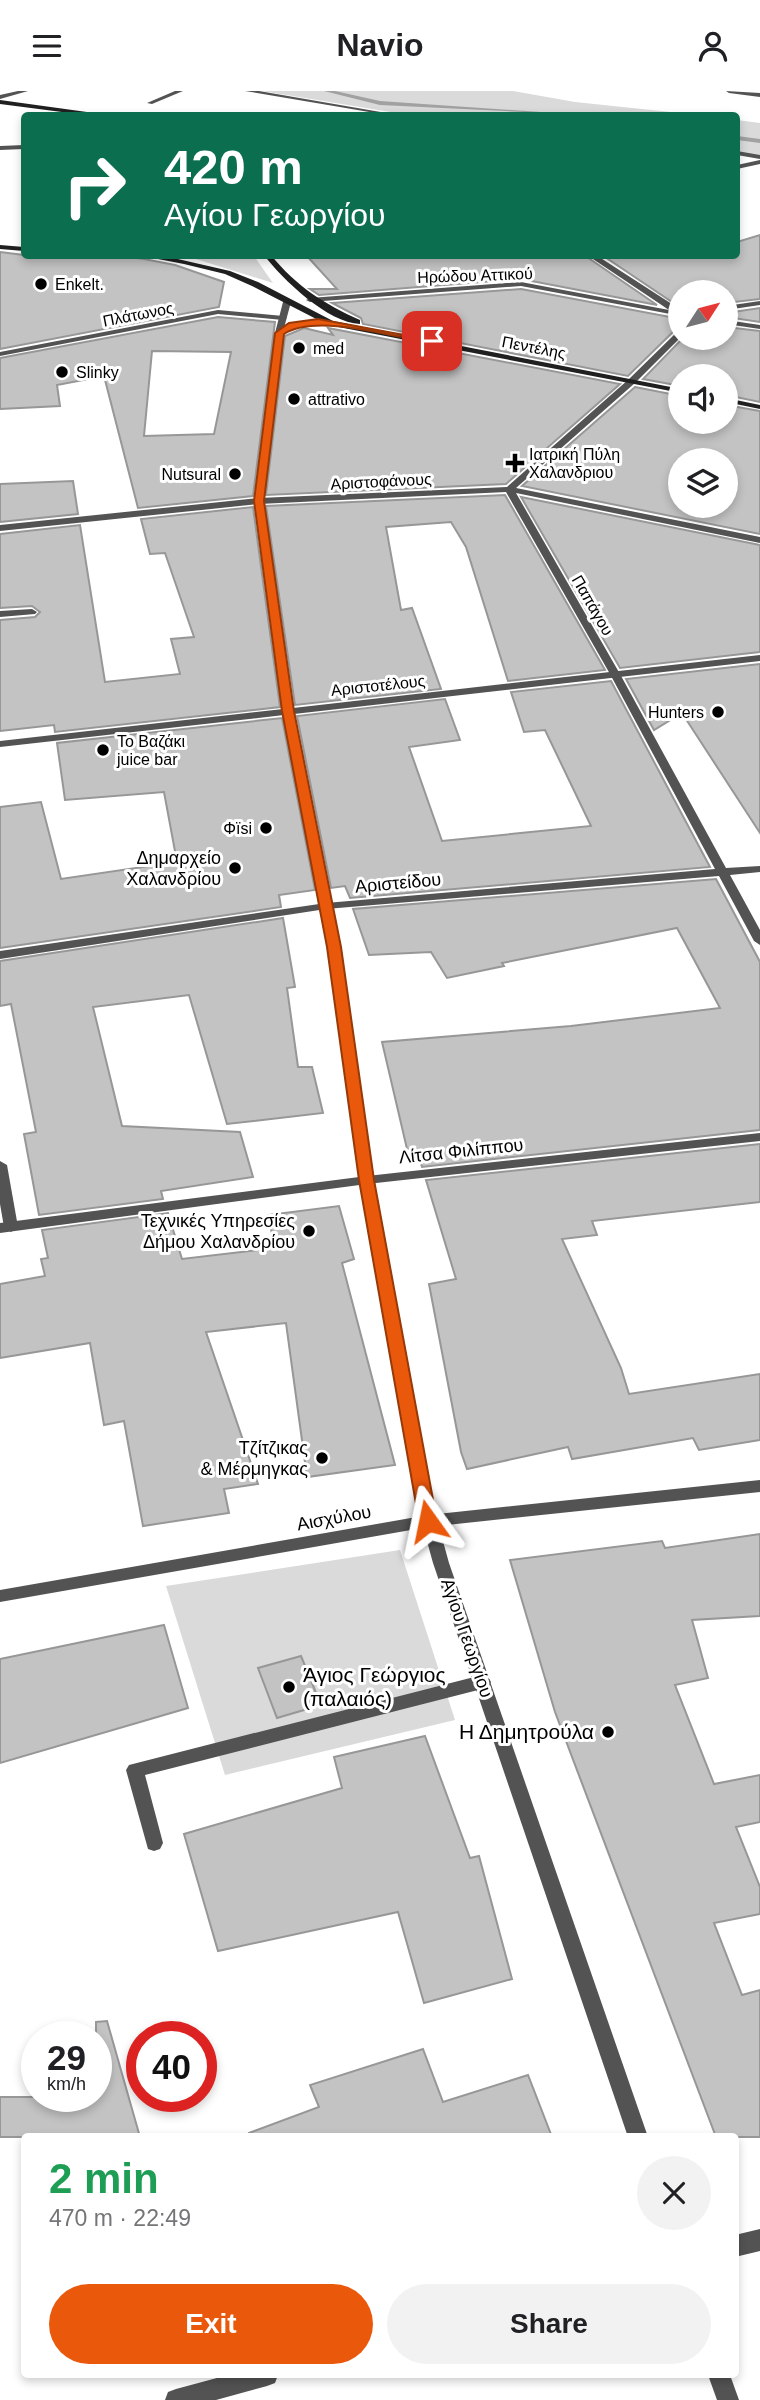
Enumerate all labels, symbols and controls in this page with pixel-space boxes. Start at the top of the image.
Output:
icon: menu [28,27,66,65]
text: Navio [336,27,424,63]
icon: person [694,27,732,65]
icon: right [49,140,140,231]
text: 420 m [164,140,303,194]
text: Αγίου Γεωργίου [164,197,386,233]
street label: Ηρώδου Αττικού [417,265,533,286]
marker: Enkelt. [33,276,49,292]
place label: Enkelt. [55,276,104,293]
north arrow [668,280,738,350]
map controls [668,280,738,518]
street label: Πλάτωνος [101,299,175,330]
pin [402,311,462,371]
icon: arrive [413,322,451,360]
street label: Πεντέλης [501,333,568,362]
marker: med [291,340,307,356]
place label: med [313,340,344,357]
marker: Slinky [54,364,70,380]
place label: Slinky [76,364,119,381]
button: sound [668,364,738,434]
marker: attrativo [286,391,302,407]
place label: attrativo [308,391,365,408]
place label: Ιατρική Πύλη Χαλανδριου [529,446,620,481]
button: layers [668,448,738,518]
marker: Ιατρική Πύλη Χαλανδριου [507,455,523,471]
place label: Nutsural [161,466,221,483]
marker: Nutsural [227,466,243,482]
street label: Αριστοφάνους [330,470,432,493]
street label: Παπάγου [569,572,617,638]
street label: Αριστοτέλους [330,672,426,699]
place label: Hunters [648,704,704,721]
marker: Hunters [710,704,726,720]
place label: Το Βαζάκι juice bar [116,733,186,768]
marker: Το Βαζάκι juice bar [95,742,111,758]
place label: Φïsi [223,820,252,837]
marker: Φïsi [258,820,274,836]
place label: Δημαρχείο Χαλανδρίου [126,848,221,889]
marker: Δημαρχείο Χαλανδρίου [227,860,243,876]
street label: Αριστείδου [354,869,442,897]
street label: Λίτσα Φιλίππου [398,1135,524,1167]
place label: Τεχνικές Υπηρεσίες Δήμου Χαλανδρίου [141,1211,295,1252]
marker: Τεχνικές Υπηρεσίες Δήμου Χαλανδρίου [301,1223,317,1239]
place label: Τζίτζικας & Μέρμηγκας [200,1438,308,1479]
marker: Τζίτζικας & Μέρμηγκας [314,1450,330,1466]
position arrow [391,1484,465,1558]
street label: Αισχύλου [295,1502,373,1534]
street label: Αγίου Γεωργίου [437,1576,497,1700]
place label: Άγιος Γεώργιος (παλαιός) [303,1663,446,1710]
marker: Άγιος Γεώργιος (παλαιός) [281,1679,297,1695]
place label: Η Δημητρούλα [459,1720,594,1743]
marker: Η Δημητρούλα [600,1724,616,1740]
speed limit sign: 40 [126,2021,217,2112]
text: 29 [47,2038,86,2077]
text: km/h [47,2074,86,2094]
text: 2 min [49,2155,159,2202]
button: close [637,2156,711,2230]
text: 470 m · 22:49 [49,2205,191,2231]
button: Exit [49,2284,373,2364]
button: Share [387,2284,711,2364]

